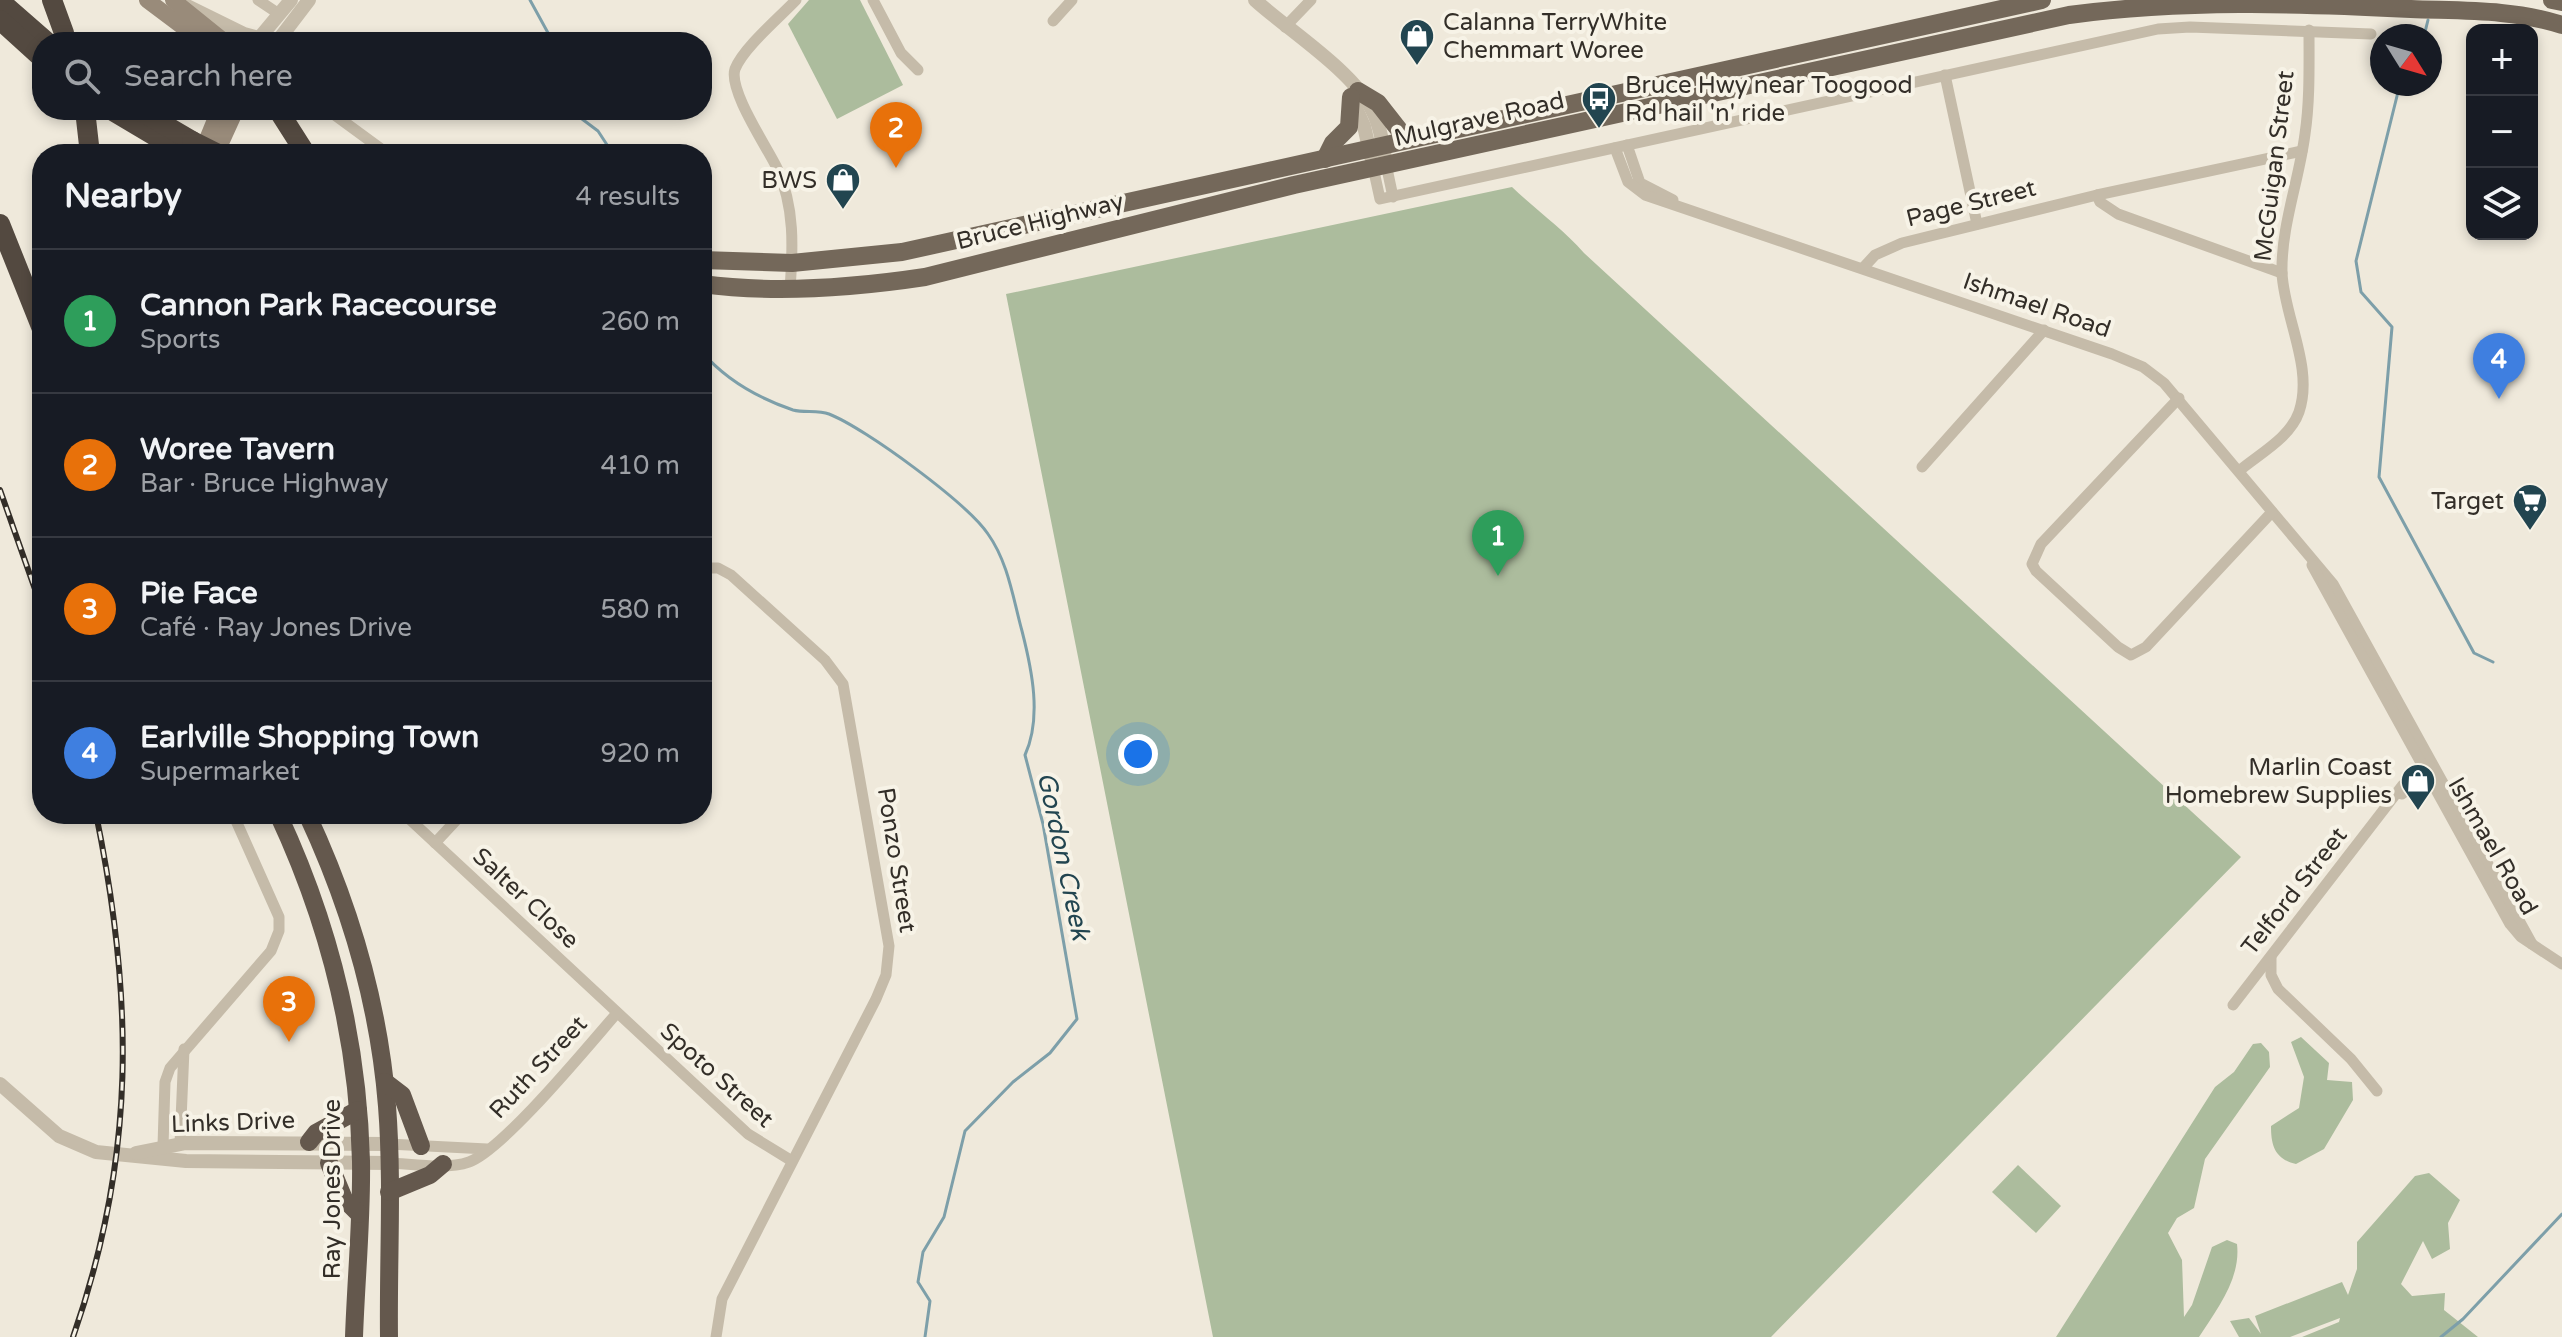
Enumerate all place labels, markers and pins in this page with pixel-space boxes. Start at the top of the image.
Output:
place label: Calanna TerryWhite Chemmart Woree [1443,8,1667,65]
shop icon: Calanna TerryWhite Chemmart Woree [1398,17,1436,67]
place label: Bruce Hwy near Toogood Rd hail 'n' ride [1625,71,1913,128]
bus stop icon: Bruce Hwy near Toogood Rd hail 'n' ride [1580,80,1618,130]
pin: 2 [870,102,922,168]
shop icon: BWS [824,161,862,211]
place label: BWS [761,166,817,195]
pin: 4 [2473,333,2525,399]
supermarket icon: Target [2511,482,2549,532]
place label: Target [2431,487,2504,516]
pin: 1 [1472,510,1524,576]
place label: Marlin Coast Homebrew Supplies [2165,753,2392,810]
shop icon: Marlin Coast Homebrew Supplies [2399,762,2437,812]
pin: 3 [263,976,315,1042]

